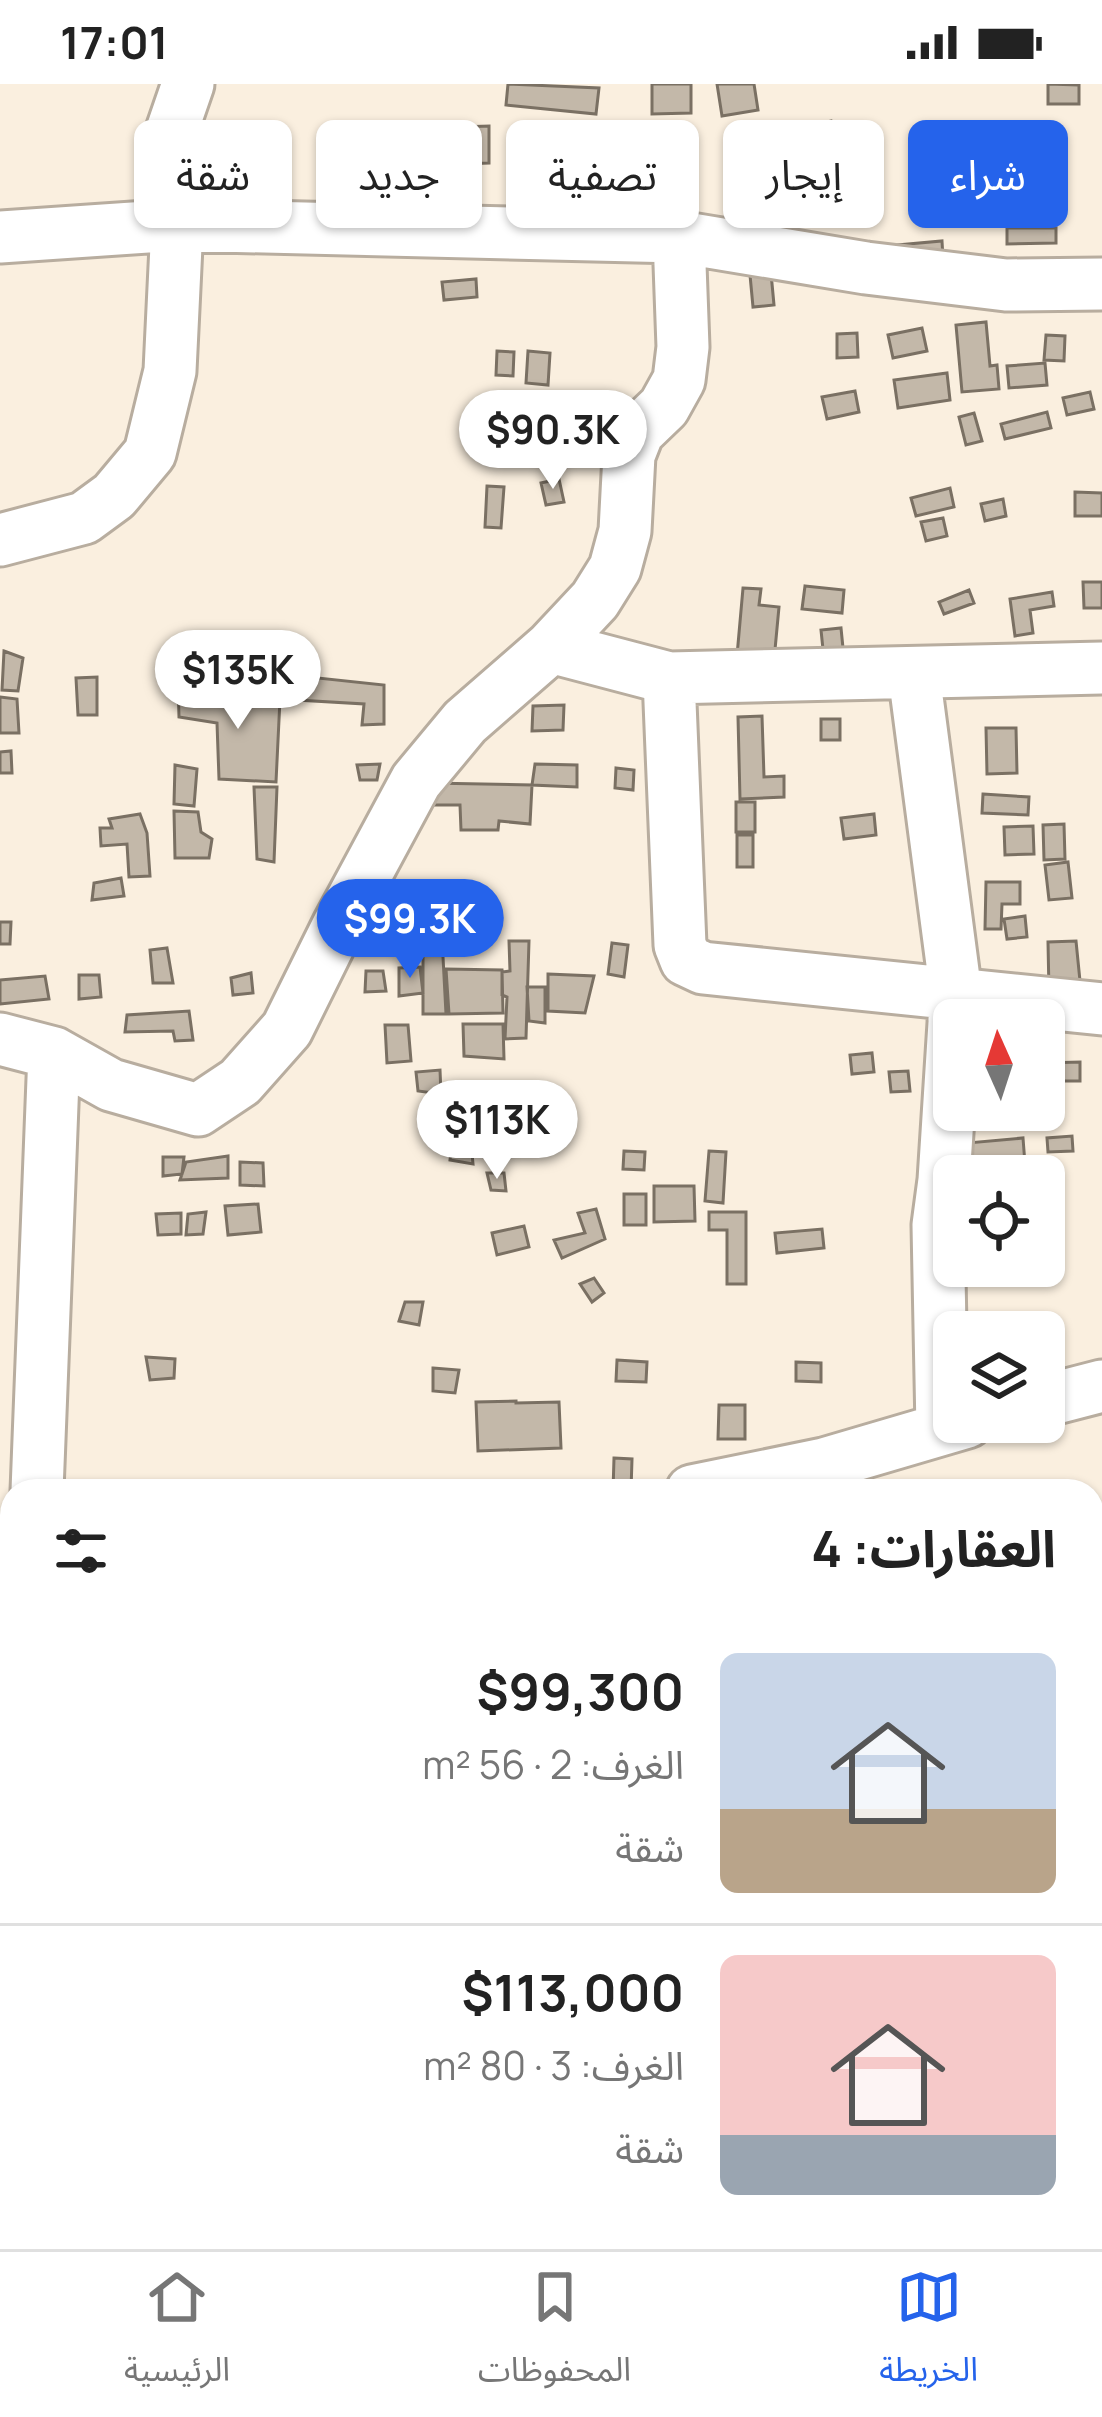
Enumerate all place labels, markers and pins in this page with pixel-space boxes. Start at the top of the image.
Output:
pin: $90.3K [455,390,651,492]
pin: $135K [154,630,322,732]
pin: $99.3K [312,879,508,981]
pin: $113K [413,1080,581,1182]

